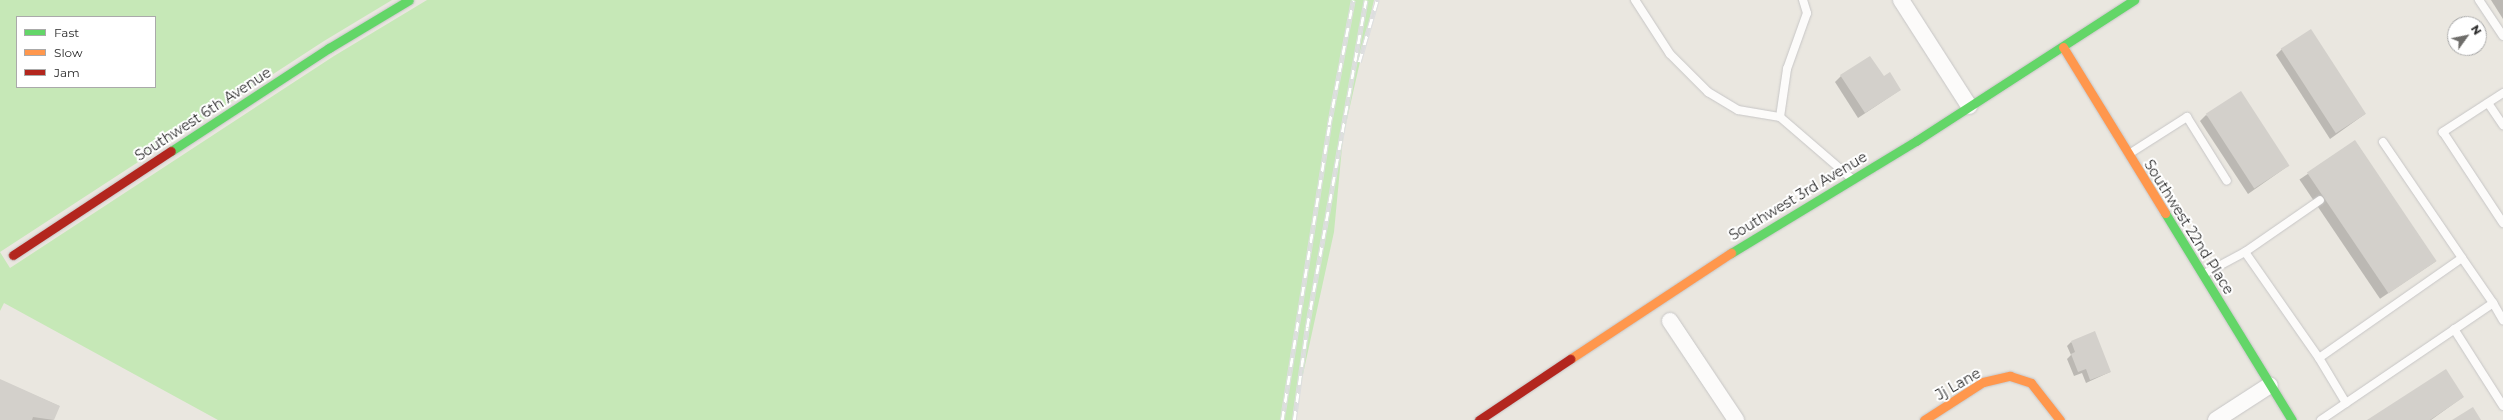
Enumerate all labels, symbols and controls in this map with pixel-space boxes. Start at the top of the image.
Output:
legend [16,16,156,88]
north arrow [2447,16,2487,56]
text: N [2468,22,2485,38]
text: Fast [54,25,79,40]
text: Slow [54,45,83,60]
street label: Southwest 6th Avenue [132,64,274,164]
text: Jam [54,65,80,80]
street label: Southwest 3rd Avenue [1726,148,1870,244]
street label: Southwest 22nd Place [2141,157,2237,297]
street label: Jj Lane [1933,365,1983,403]

